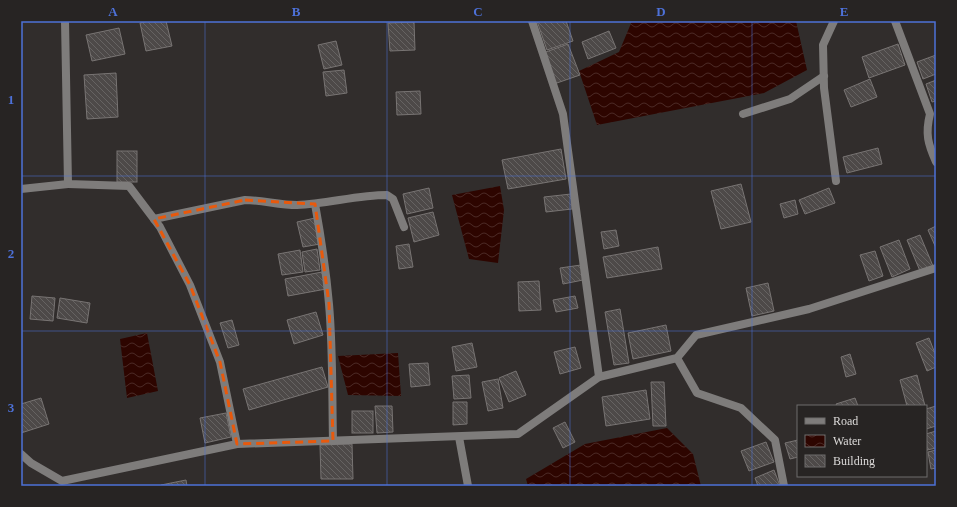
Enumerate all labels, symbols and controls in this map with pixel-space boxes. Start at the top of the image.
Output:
text: A [108,4,118,19]
text: B [292,4,301,19]
text: C [473,4,483,19]
text: D [656,4,666,19]
text: E [840,4,848,19]
text: 1 [8,92,14,107]
text: 2 [8,246,14,261]
text: 3 [8,400,15,415]
legend [797,405,927,477]
text: Road [833,414,858,428]
text: Water [833,434,861,448]
text: Building [833,454,875,468]

